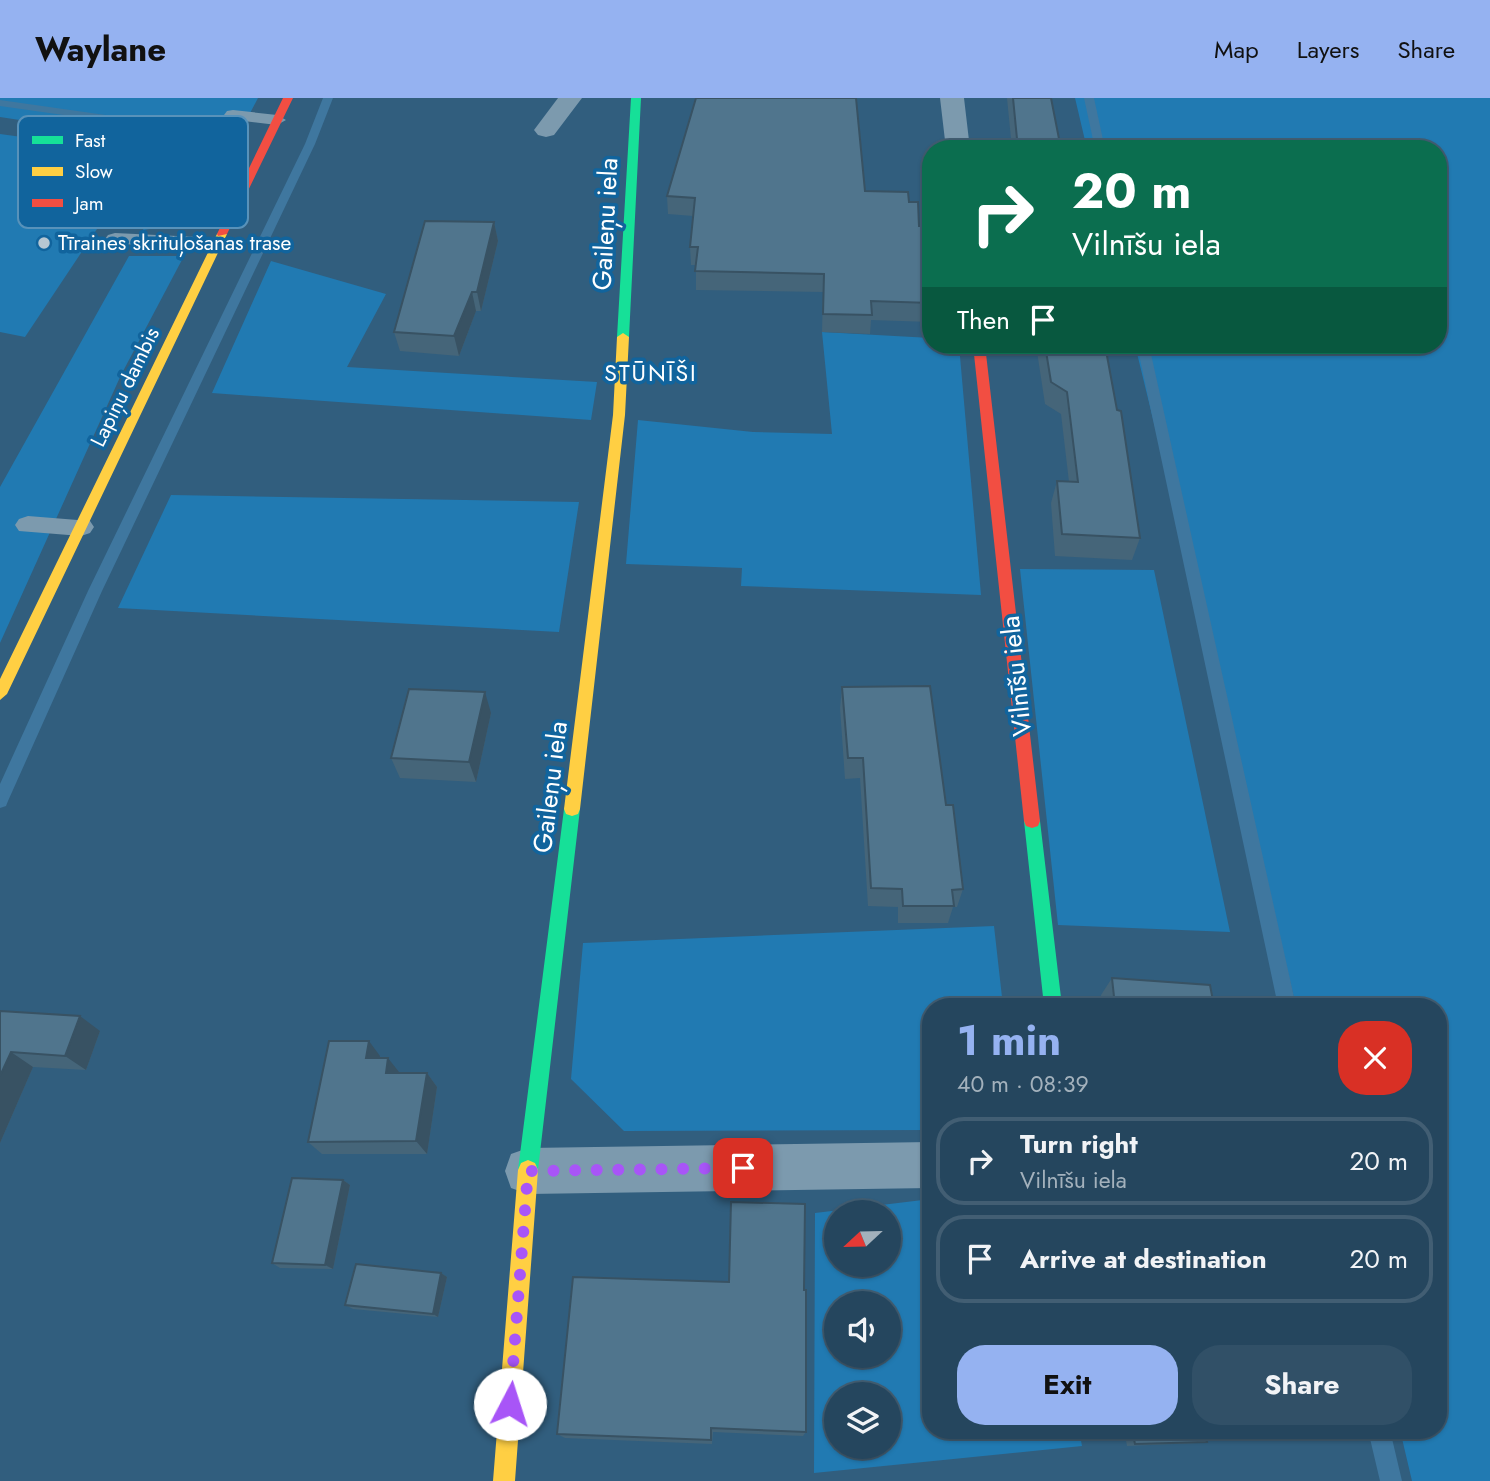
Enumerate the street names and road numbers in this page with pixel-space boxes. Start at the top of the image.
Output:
street label: Gaileņu iela [583,157,627,291]
street label: Lapiņu dambis [83,322,167,452]
street label: Vilnīšu iela [991,614,1041,738]
street label: Gaileņu iela [523,719,577,855]

